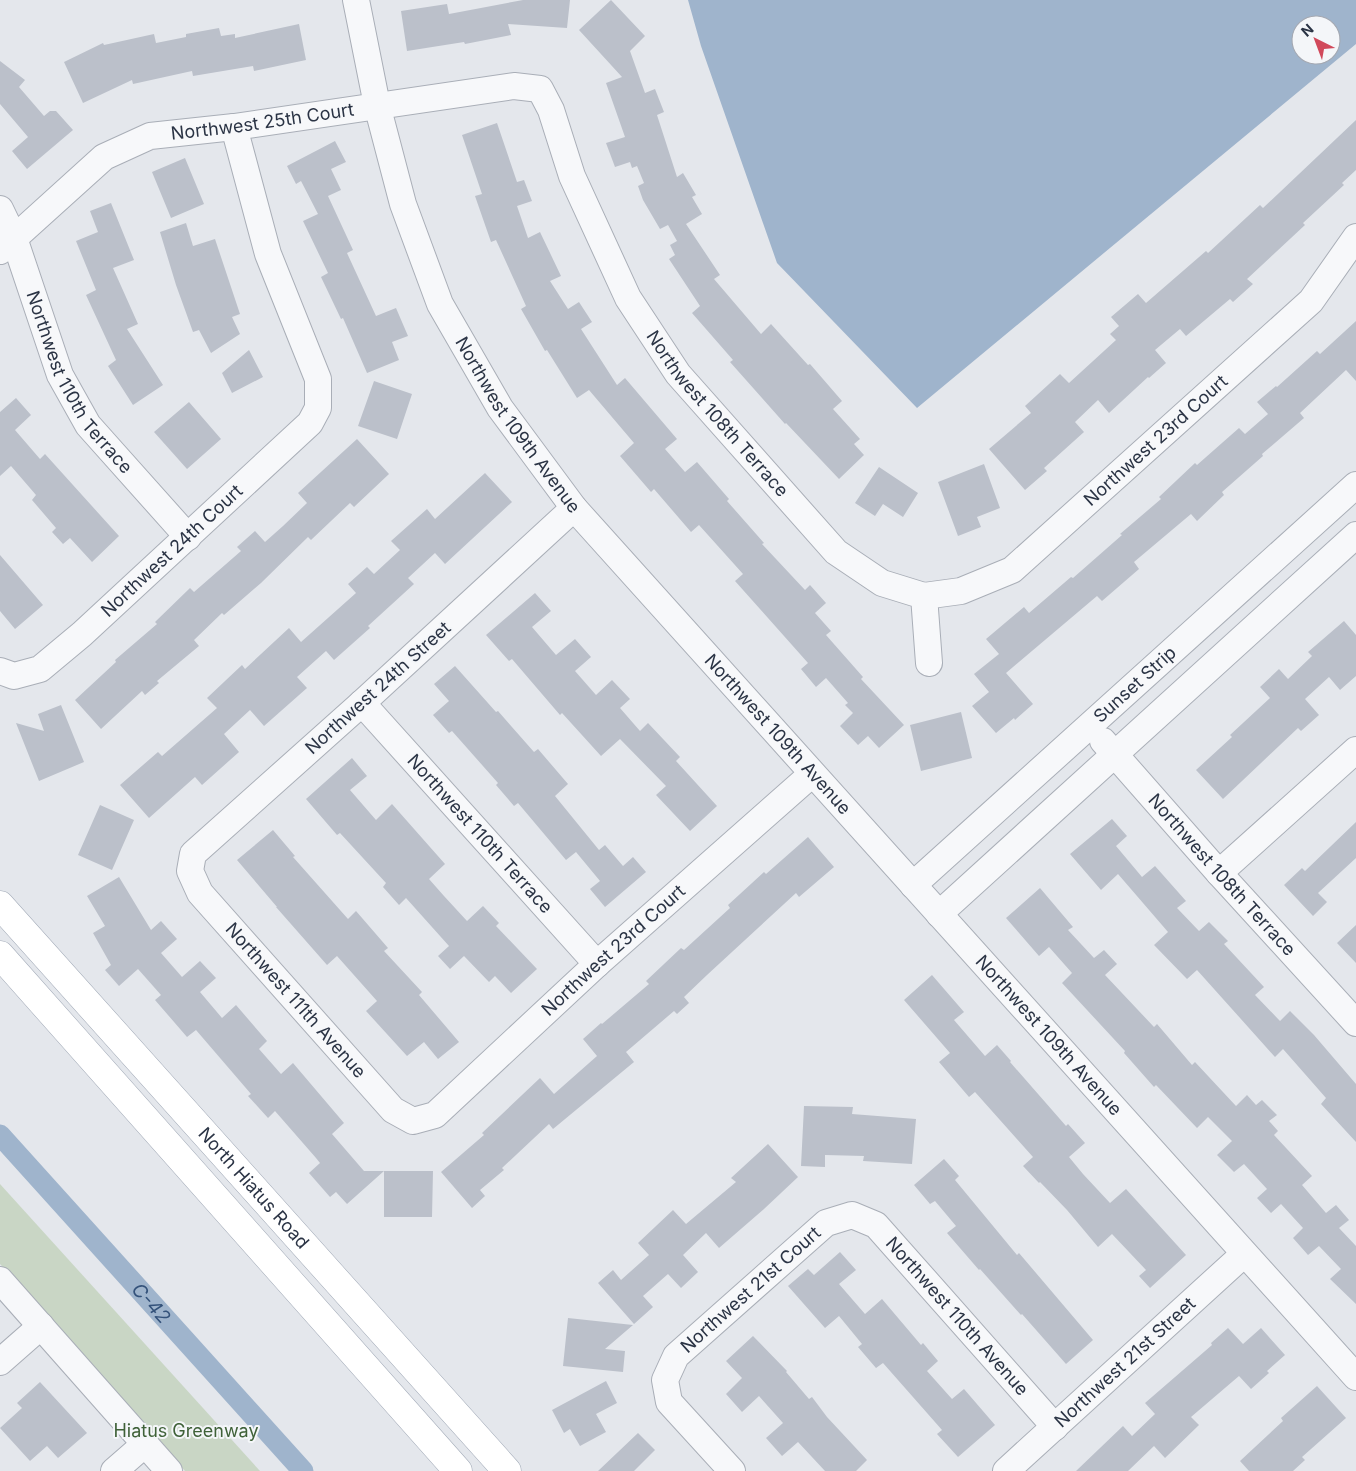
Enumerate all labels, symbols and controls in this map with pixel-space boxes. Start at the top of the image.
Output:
north arrow [1291,15,1341,65]
text: N [1297,20,1317,40]
street label: Northwest 25th Court [170,99,355,144]
street label: Northwest 110th Terrace [22,288,137,477]
street label: Northwest 108th Terrace [642,326,793,501]
street label: Northwest 109th Avenue [451,333,585,517]
street label: Northwest 23rd Court [1080,370,1232,510]
street label: Northwest 24th Court [97,480,247,621]
street label: Northwest 24th Street [301,617,455,758]
street label: Sunset Strip [1089,642,1180,727]
street label: Northwest 109th Avenue [701,650,856,818]
street label: Northwest 110th Terrace [403,750,557,917]
street label: Northwest 108th Terrace [1144,789,1300,960]
street label: Northwest 23rd Court [537,880,689,1020]
street label: Northwest 111th Avenue [222,918,370,1082]
street label: Northwest 109th Avenue [971,951,1126,1119]
street label: North Hiatus Road [194,1123,314,1253]
street label: Northwest 21st Court [676,1222,825,1357]
street label: Northwest 110th Avenue [882,1233,1033,1400]
water label: C-42 [127,1278,175,1328]
street label: Northwest 21st Street [1050,1293,1199,1432]
park label: Hiatus Greenway [113,1420,259,1441]

